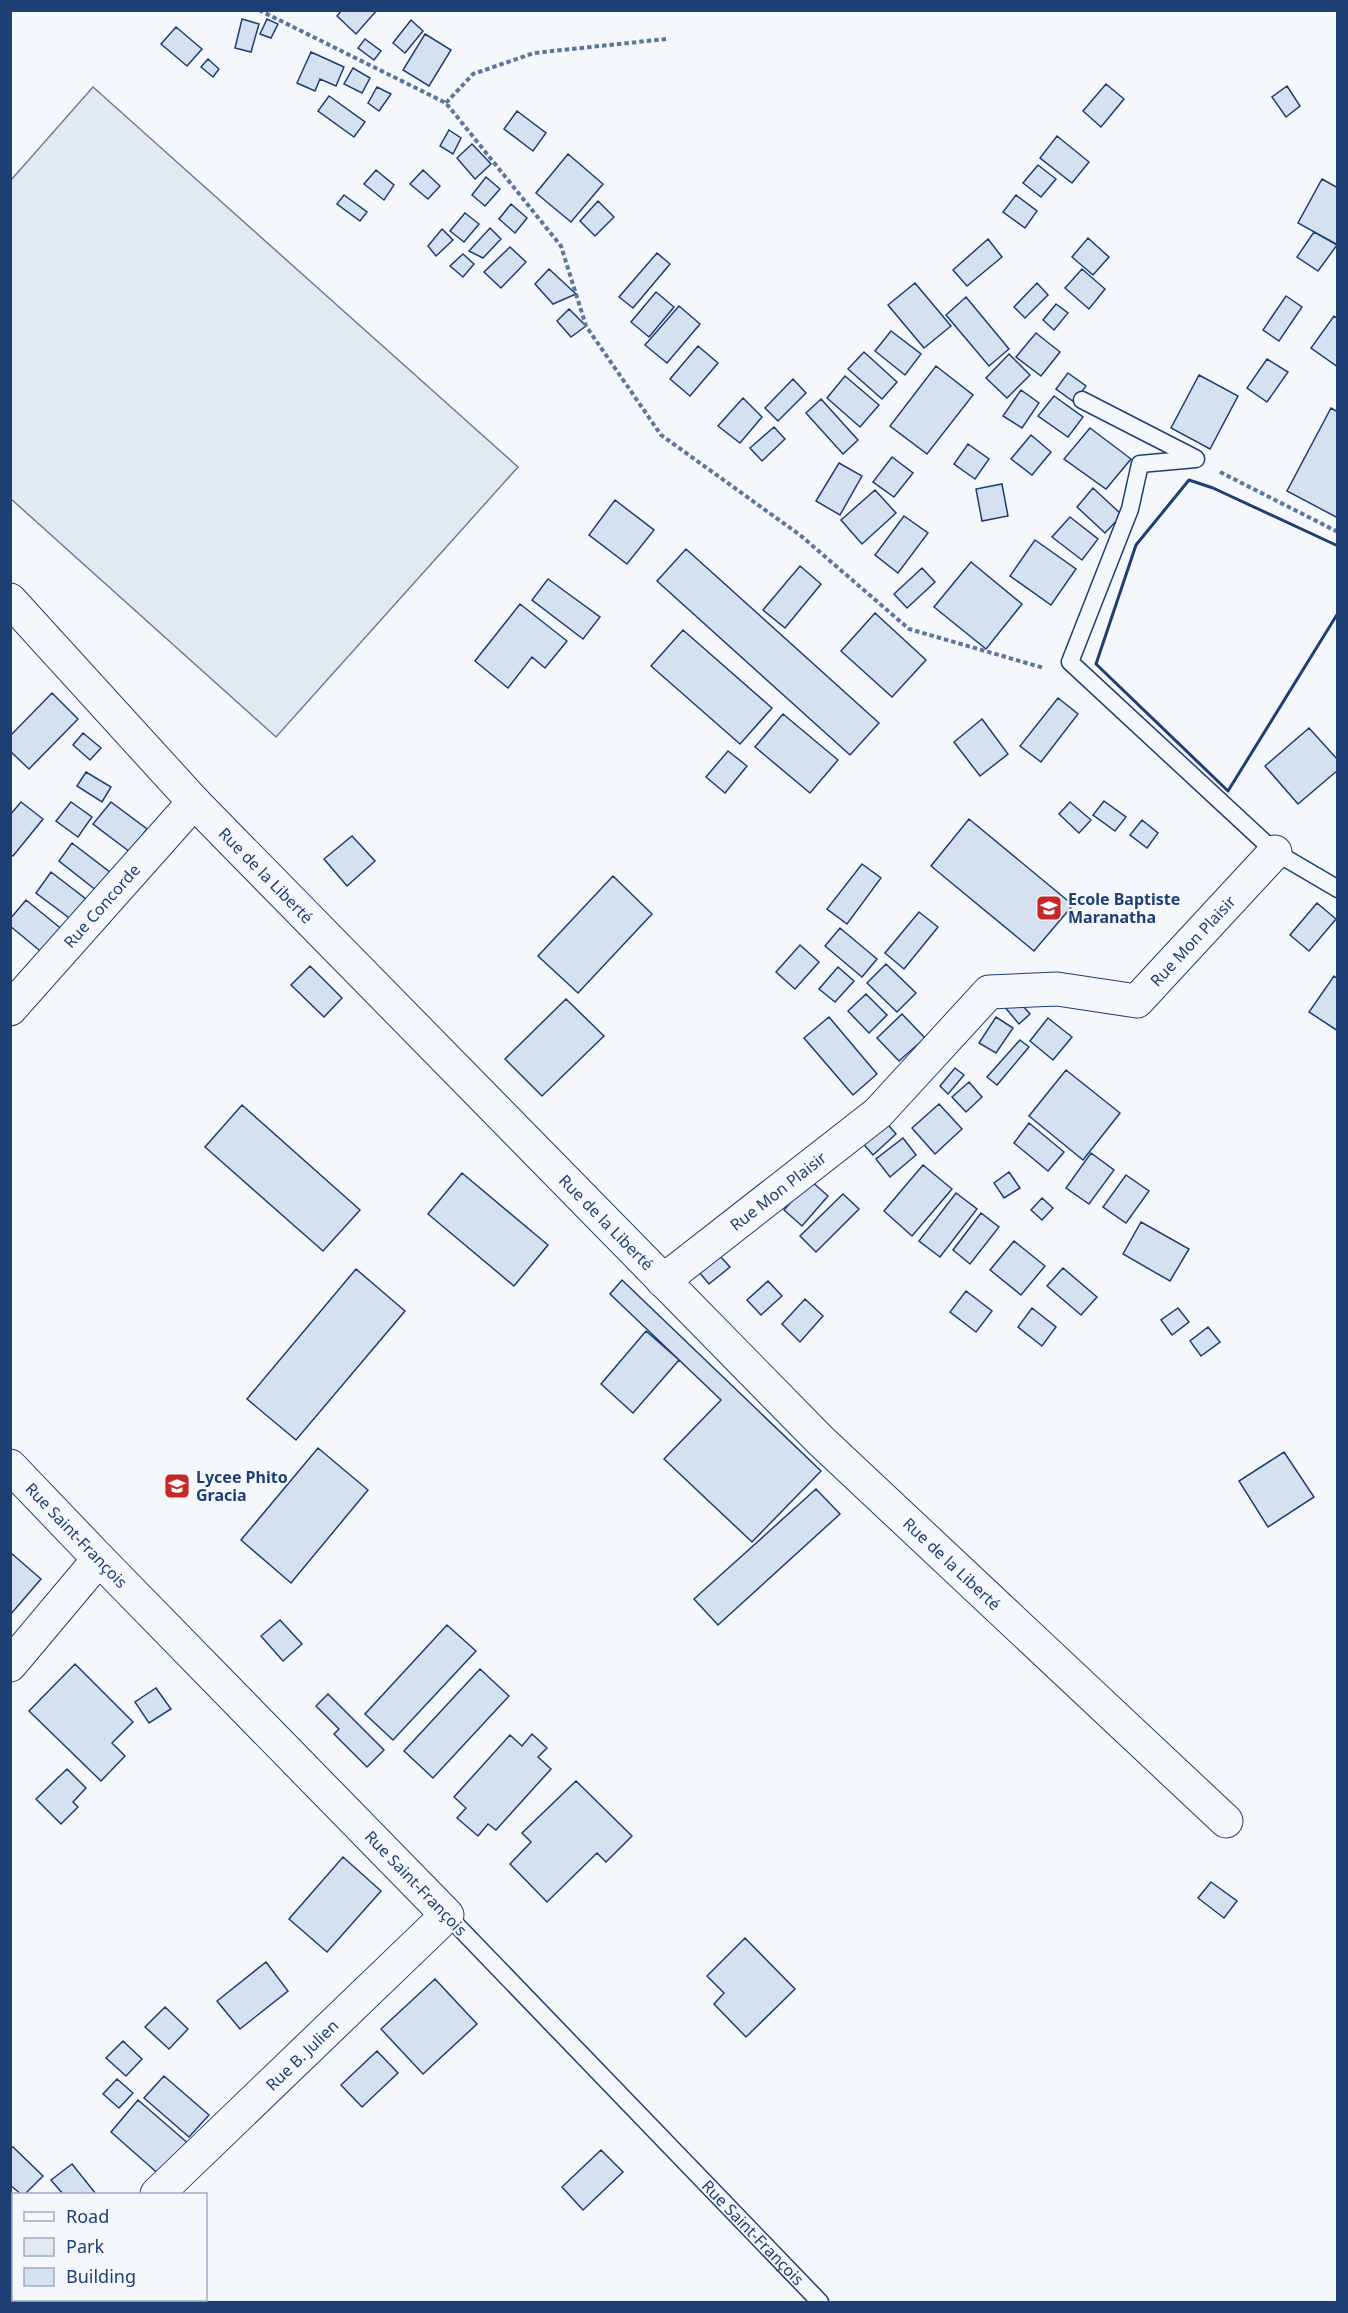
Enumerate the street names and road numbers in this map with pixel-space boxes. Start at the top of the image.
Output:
street label: Rue de la Liberté [214,823,318,928]
street label: Rue Concorde [58,859,145,953]
street label: Rue Mon Plaisir [1145,890,1241,991]
street label: Rue Mon Plaisir [725,1146,831,1236]
street label: Rue de la Liberté [554,1169,658,1275]
street label: Rue Saint-François [21,1478,132,1593]
street label: Rue de la Liberté [898,1513,1005,1615]
street label: Rue Saint-François [360,1826,472,1940]
street label: Rue B. Julien [261,2015,343,2095]
street label: Rue Saint-François [697,2175,809,2290]

